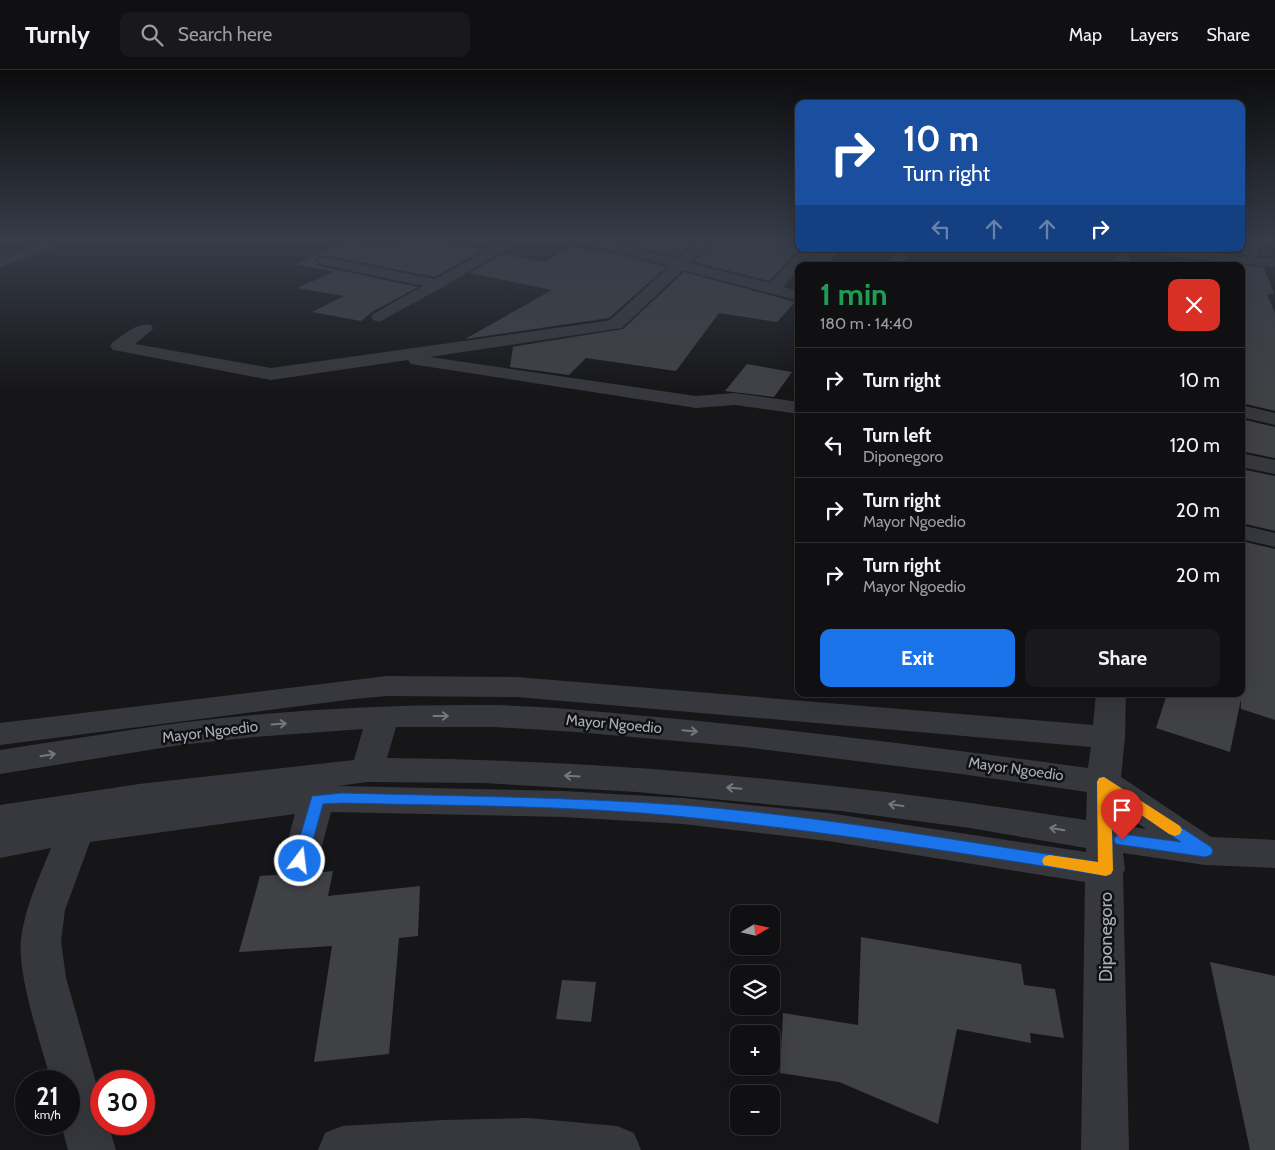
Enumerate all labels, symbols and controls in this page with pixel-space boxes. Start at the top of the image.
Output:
search box [120,12,470,57]
text: Turnly [25,20,90,49]
icon: search [138,21,166,49]
text: Search here [178,23,272,46]
text: Map [1069,24,1102,46]
text: Layers [1130,24,1179,46]
text: Share [1207,24,1250,46]
text: 10 m [903,117,979,160]
icon: right [820,120,885,185]
text: Turn right [903,160,990,187]
icon: left [927,215,955,243]
icon: ahead [980,215,1008,243]
icon: ahead [1033,215,1061,243]
icon: right [1086,215,1114,243]
text: 1 min [820,276,888,313]
button: close [1168,279,1220,331]
text: 180 m · 14:40 [820,314,913,333]
icon: right [820,366,848,394]
text: Turn right [863,369,941,392]
text: 10 m [1180,369,1220,392]
text: Turn left [863,424,931,447]
icon: left [820,431,848,459]
text: 120 m [1170,434,1220,457]
text: Diponegoro [863,447,943,466]
text: Turn right [863,489,941,512]
icon: right [820,496,848,524]
text: 20 m [1176,499,1220,522]
text: Mayor Ngoedio [863,512,966,531]
text: Turn right [863,554,941,577]
icon: right [820,561,848,589]
text: 20 m [1176,564,1220,587]
text: Mayor Ngoedio [863,577,966,596]
button: Exit [820,629,1015,687]
button: Share [1025,629,1220,687]
one-way arrow [432,711,449,721]
street label: Mayor Ngoedio [565,711,663,737]
street label: Mayor Ngoedio [161,717,259,747]
one-way arrow [270,719,286,729]
one-way arrow [682,726,698,736]
one-way arrow [40,749,56,759]
street label: Mayor Ngoedio [967,753,1065,785]
one-way arrow [565,771,581,780]
one-way arrow [727,784,743,793]
pin [1101,789,1143,840]
icon: arrive [1108,796,1136,824]
one-way arrow [888,800,904,810]
one-way arrow [1049,824,1065,834]
position arrow [273,834,325,886]
street label: Diponegoro [1095,892,1117,982]
north arrow [730,905,780,955]
map controls [730,905,780,1135]
button: layers [730,965,780,1015]
button: + [730,1025,780,1075]
speed limit sign: 30 [90,1070,155,1135]
text: 21 [36,1081,59,1111]
button: − [730,1085,780,1135]
text: km/h [34,1107,61,1122]

